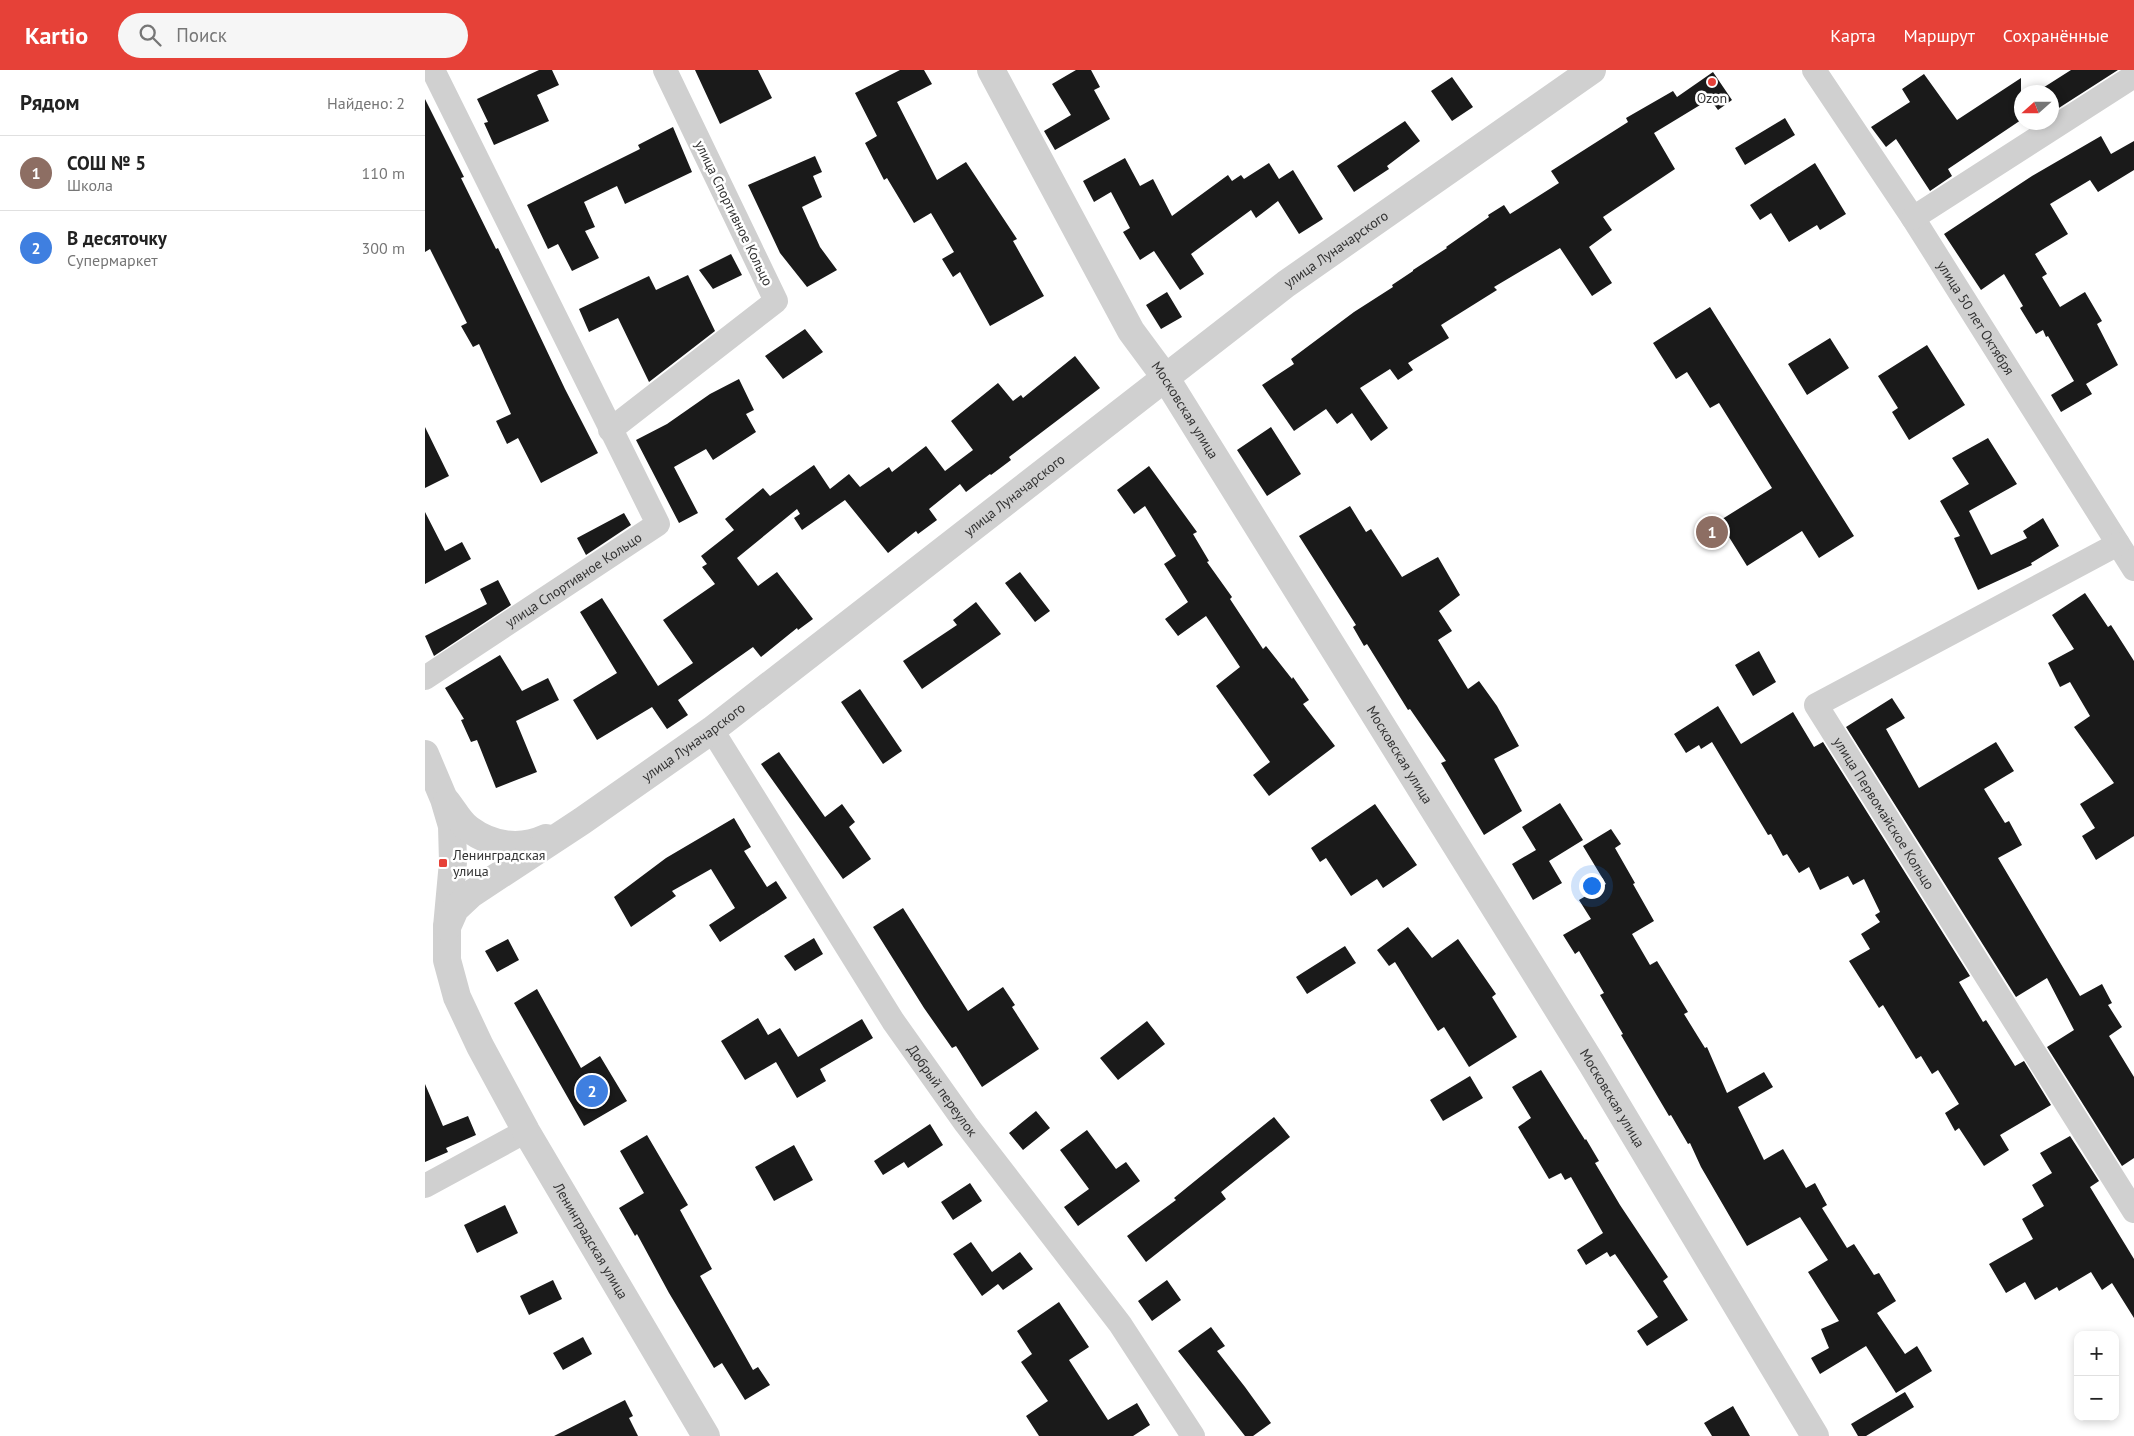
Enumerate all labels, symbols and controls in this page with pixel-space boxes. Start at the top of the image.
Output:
search box [118,13,468,58]
text: Kartio [25,20,88,51]
icon: search [136,21,164,49]
text: Поиск [176,23,227,47]
text: Карта [1830,24,1876,47]
text: Маршрут [1904,24,1975,47]
text: Сохранённые [2003,24,2109,47]
marker: Ozon [1706,76,1718,88]
north arrow [2014,85,2059,130]
text: Рядом [20,89,79,116]
place label: Ozon [1697,89,1727,107]
text: Найдено: 2 [327,93,405,113]
street label: улица Спортивное Кольцо [691,137,777,289]
text: СОШ № 5 [67,151,146,175]
text: 1 [31,163,41,183]
text: 110 m [362,163,405,183]
text: Школа [67,175,113,195]
street label: улица Луначарского [1280,206,1392,292]
text: В десяточку [67,226,167,250]
text: 2 [31,238,41,258]
text: 300 m [362,238,405,258]
text: Супермаркет [67,250,158,270]
street label: улица 50 лет Октября [1933,257,2019,378]
street label: Московская улица [1147,358,1223,462]
street label: улица Луначарского [960,450,1069,540]
pin: 1 [1696,513,1728,551]
street label: улица Спортивное Кольцо [502,528,645,631]
street label: улица Луначарского [638,699,749,785]
street label: Московская улица [1362,702,1437,807]
street label: улица Первомайское Кольцо [1829,734,1939,893]
place label: Ленинградская улица [452,846,545,880]
marker: Ленинградская улица [437,857,449,869]
your location [1579,873,1605,899]
street label: Добрый переулок [903,1041,982,1140]
street label: Московская улица [1576,1045,1649,1151]
pin: 2 [576,1072,608,1110]
street label: Ленинградская улица [549,1179,632,1302]
map controls [2074,1331,2119,1421]
button: + [2074,1331,2119,1376]
button: − [2074,1376,2119,1421]

